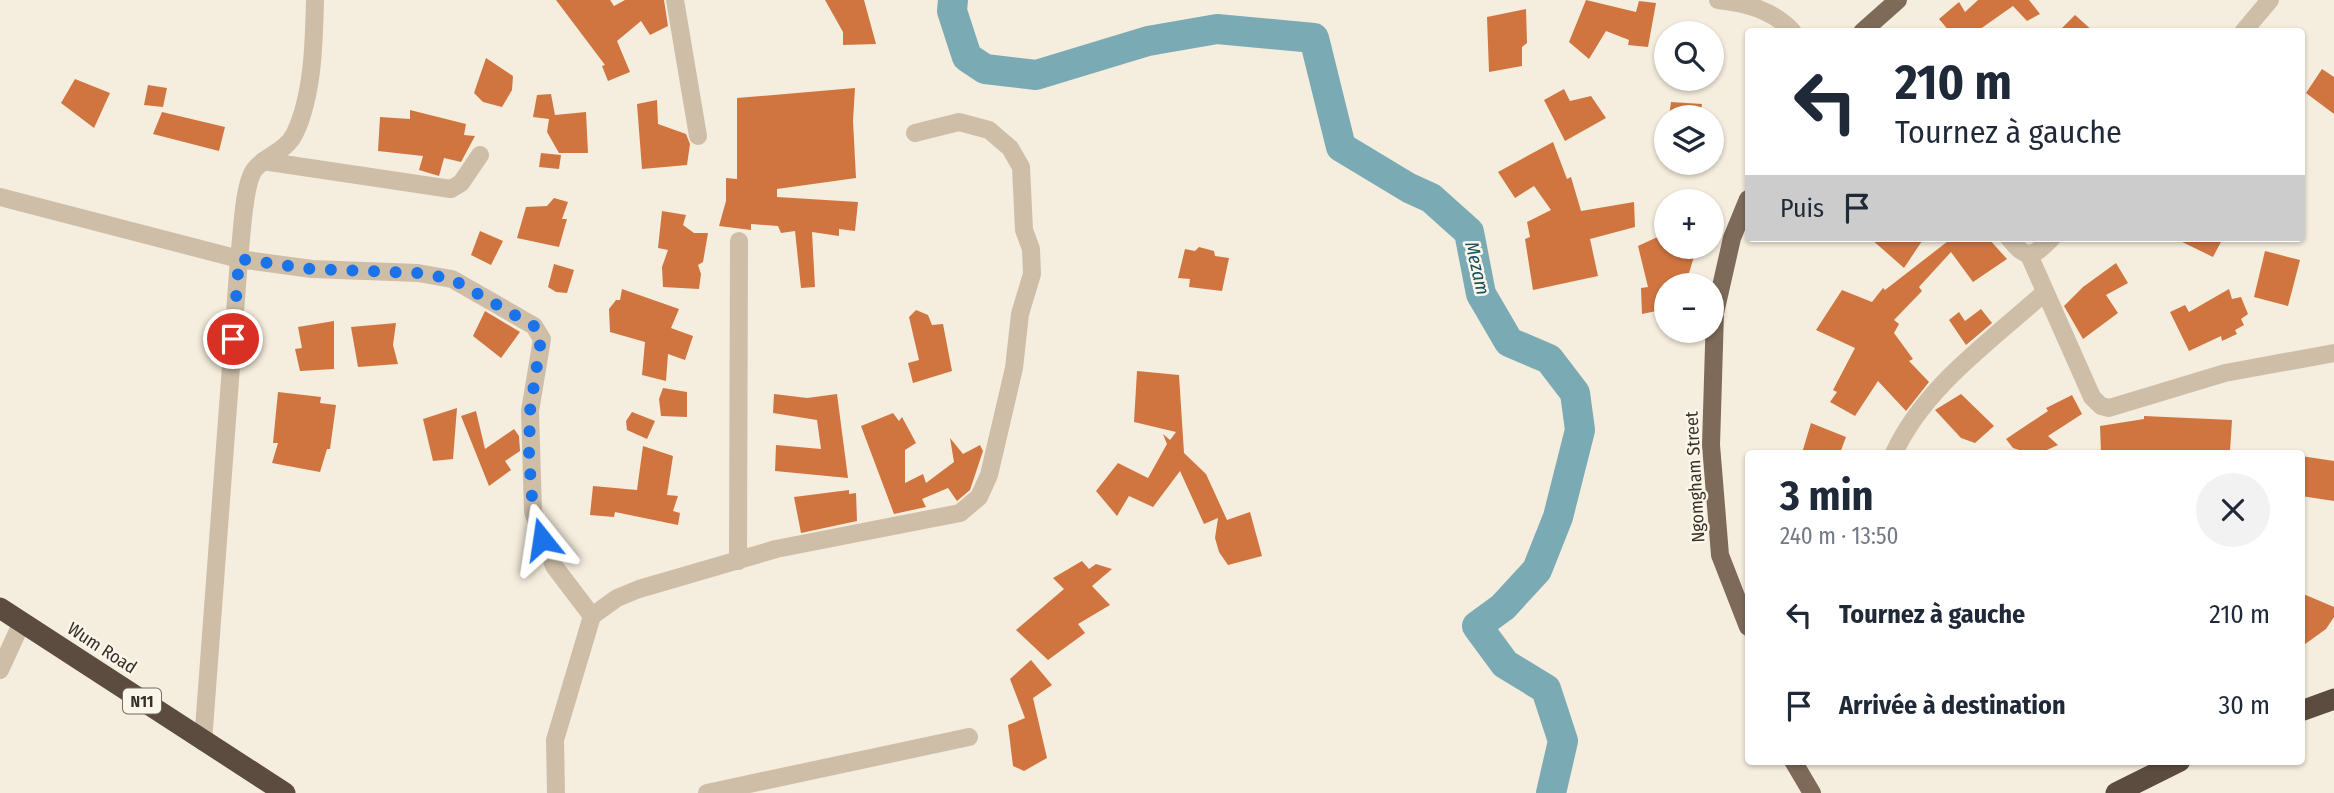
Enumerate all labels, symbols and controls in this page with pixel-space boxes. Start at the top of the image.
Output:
map controls [1654,21,1724,343]
button: search [1654,21,1724,91]
text: 210 m [1895,53,2012,112]
icon: left [1780,56,1871,147]
button: layers [1654,105,1724,175]
text: Tournez à gauche [1895,113,2122,151]
button: + [1654,189,1724,259]
icon: arrive [1838,189,1876,227]
text: Puis [1780,193,1824,224]
water label: Mezam [1460,239,1495,297]
button: − [1654,273,1724,343]
pin [203,309,263,369]
icon: arrive [214,320,252,358]
street label: Ngomgham Street [1681,411,1709,543]
text: 3 min [1780,471,1874,521]
button: close [2196,473,2270,547]
position arrow [505,502,579,576]
text: 240 m · 13:50 [1780,522,1898,550]
icon: left [1780,596,1818,634]
text: Tournez à gauche [1839,599,2025,630]
text: 210 m [2209,599,2270,630]
street label: Wum Road [63,618,141,678]
icon: arrive [1780,687,1818,725]
road number: N11 [123,688,161,714]
text: Arrivée à destination [1839,690,2066,721]
text: 30 m [2219,690,2270,721]

